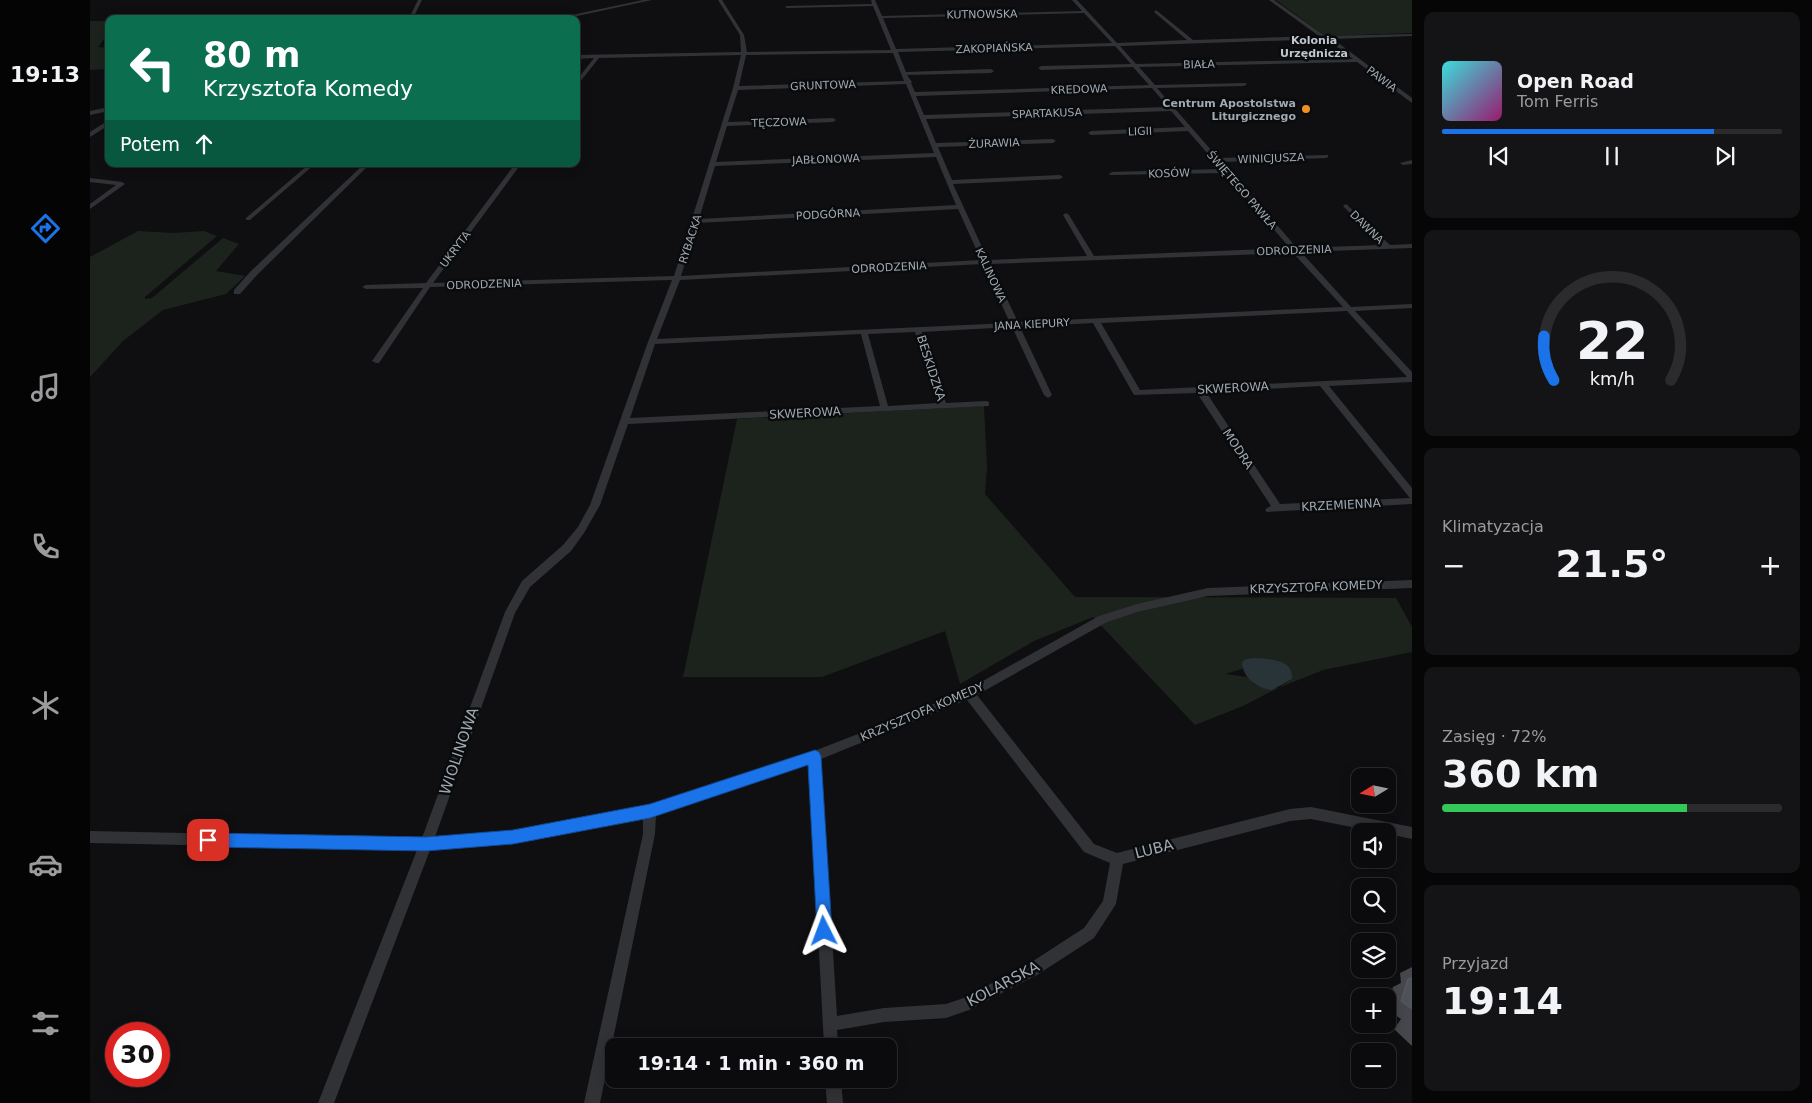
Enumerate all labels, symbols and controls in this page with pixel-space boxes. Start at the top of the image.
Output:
street label: KUTNOWSKA [946,7,1018,22]
district label: Kolonia Urzędnicza [1280,34,1348,60]
icon: left [120,35,185,100]
text: 80 m [203,35,300,75]
street label: ZAKOPIAŃSKA [955,41,1033,56]
street label: BIAŁA [1183,57,1216,72]
text: 19:13 [10,62,80,87]
street label: PAWIA [1364,64,1400,95]
text: Open Road [1517,70,1634,92]
text: Krzysztofa Komedy [203,76,413,101]
street label: GRUNTOWA [790,78,857,93]
street label: KREDOWA [1050,82,1108,97]
text: Tom Ferris [1517,92,1598,111]
place label: Centrum Apostolstwa Liturgicznego [1162,97,1296,123]
marker: Centrum Apostolstwa Liturgicznego [1300,103,1312,115]
street label: SPARTAKUSA [1012,106,1083,121]
street label: TĘCZOWA [750,115,807,130]
street label: LIGII [1128,125,1152,138]
icon: ahead [190,130,218,158]
text: Potem [120,133,180,155]
street label: ŻURAWIA [968,136,1020,151]
icon: previous [1485,142,1513,170]
icon: pause [1598,142,1626,170]
icon: next [1711,142,1739,170]
street label: ŚWIĘTEGO PAWŁA [1204,148,1280,233]
street label: WINICJUSZA [1237,151,1305,166]
street label: JABŁONOWA [791,152,861,167]
street label: KOSÓW [1148,166,1190,181]
street label: PODGÓRNA [796,206,861,223]
street label: DAWNA [1347,208,1387,247]
icon: directions [28,211,63,246]
street label: RYBACKA [676,213,705,265]
street label: UKRYTA [437,228,474,270]
street label: ODRODZENIA [1256,243,1332,258]
street label: KALINOWA [972,246,1009,305]
street label: ODRODZENIA [851,259,927,276]
street label: ODRODZENIA [446,277,522,292]
text: 22 [1576,311,1648,371]
street label: JANA KIEPURY [993,316,1070,333]
street label: BESKIDZKA [914,333,948,403]
text: km/h [1589,368,1635,389]
icon: music [28,370,63,405]
street label: SKWEROWA [1197,379,1270,397]
street label: SKWEROWA [769,404,842,422]
street label: MODRA [1220,426,1257,472]
street label: KRZEMIENNA [1301,496,1382,514]
text: Klimatyzacja [1442,517,1544,536]
icon: phone [28,529,63,564]
text: 21.5° [1556,542,1668,586]
text: − [1442,549,1465,582]
text: + [1759,549,1782,582]
street label: KRZYSZTOFA KOMEDY [1249,578,1383,596]
street label: KRZYSZTOFA KOMEDY [858,679,986,744]
icon: climate [28,688,63,723]
street label: WIOLINOWA [436,704,483,797]
text: Zasięg · 72% [1442,727,1546,746]
text: 360 km [1442,752,1599,796]
north arrow [1351,768,1396,812]
map controls [1351,768,1396,1088]
pin [187,819,229,861]
button: sound [1351,823,1396,868]
icon: arrive [194,826,222,854]
street label: LUBA [1133,835,1176,862]
icon: car [28,847,63,882]
button: search [1351,878,1396,923]
position arrow [797,904,849,956]
button: layers [1351,933,1396,978]
text: Przyjazd [1442,954,1509,973]
street label: KOLARSKA [964,957,1043,1011]
text: 19:14 [1442,979,1563,1023]
button: + [1351,988,1396,1033]
icon: filters [28,1006,63,1041]
speed limit sign: 30 [105,1022,170,1087]
button: − [1351,1043,1396,1088]
text: 19:14 · 1 min · 360 m [637,1052,865,1074]

